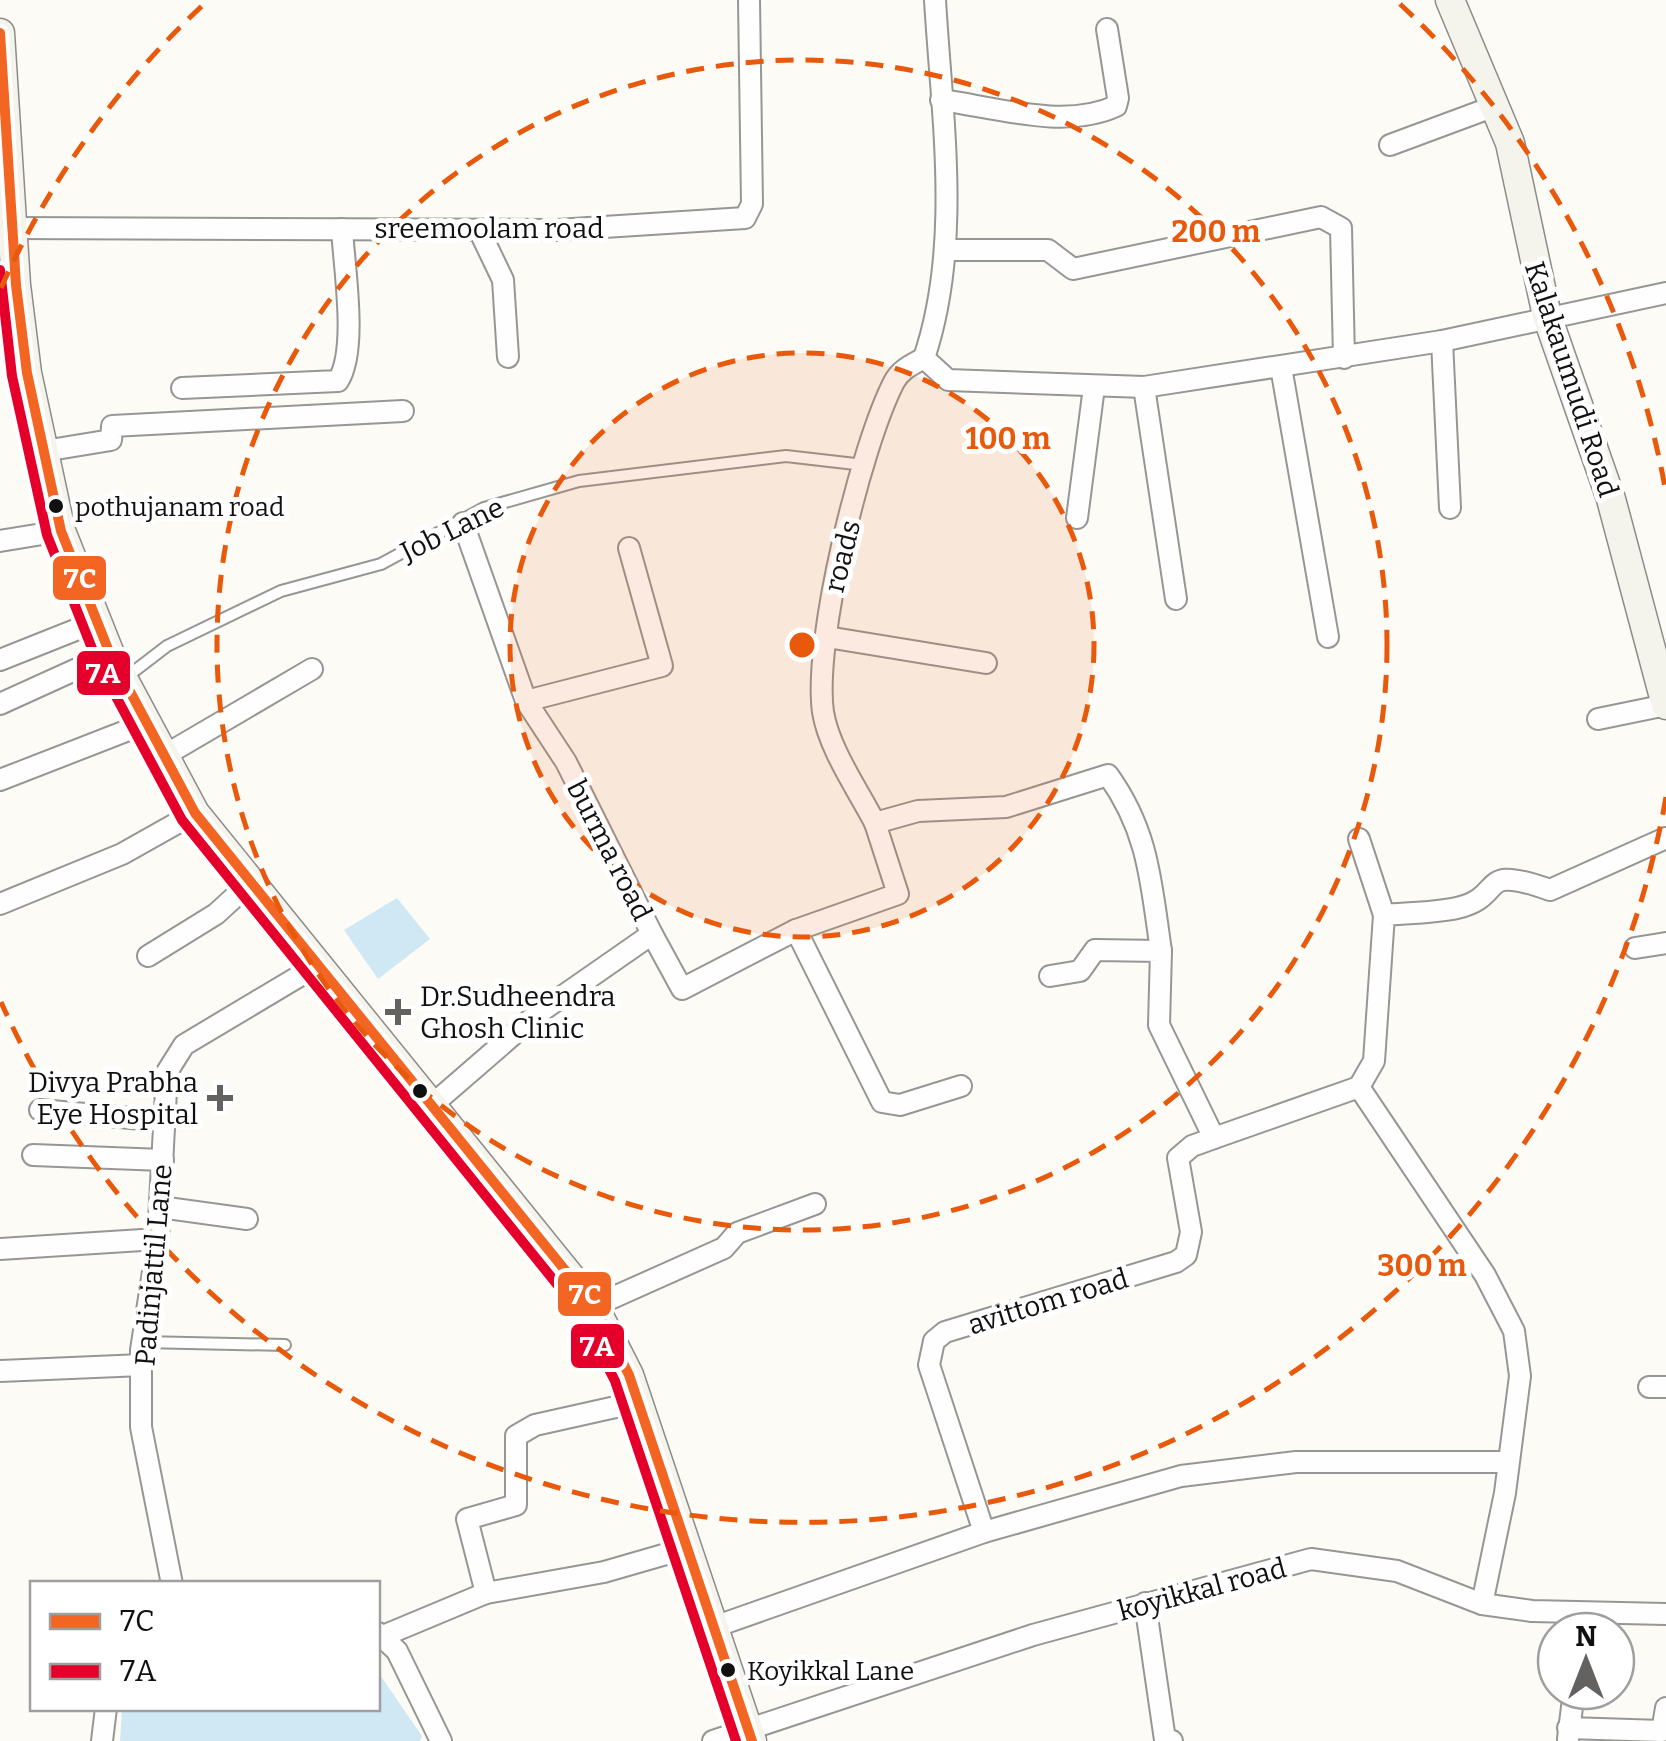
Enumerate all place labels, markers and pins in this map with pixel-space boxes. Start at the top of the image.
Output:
place label: pothujanam road [75,492,284,523]
marker: pothujanam road [46,496,66,516]
centre of rings [784,627,820,663]
place label: Dr.Sudheendra Ghosh Clinic [420,980,616,1045]
marker: Dr.Sudheendra Ghosh Clinic [385,999,411,1025]
place label: Divya Prabha Eye Hospital [28,1066,198,1131]
unlabelled marker [410,1081,430,1101]
marker: Divya Prabha Eye Hospital [207,1085,233,1111]
place label: Koyikkal Lane [747,1656,914,1687]
marker: Koyikkal Lane [718,1660,738,1680]

